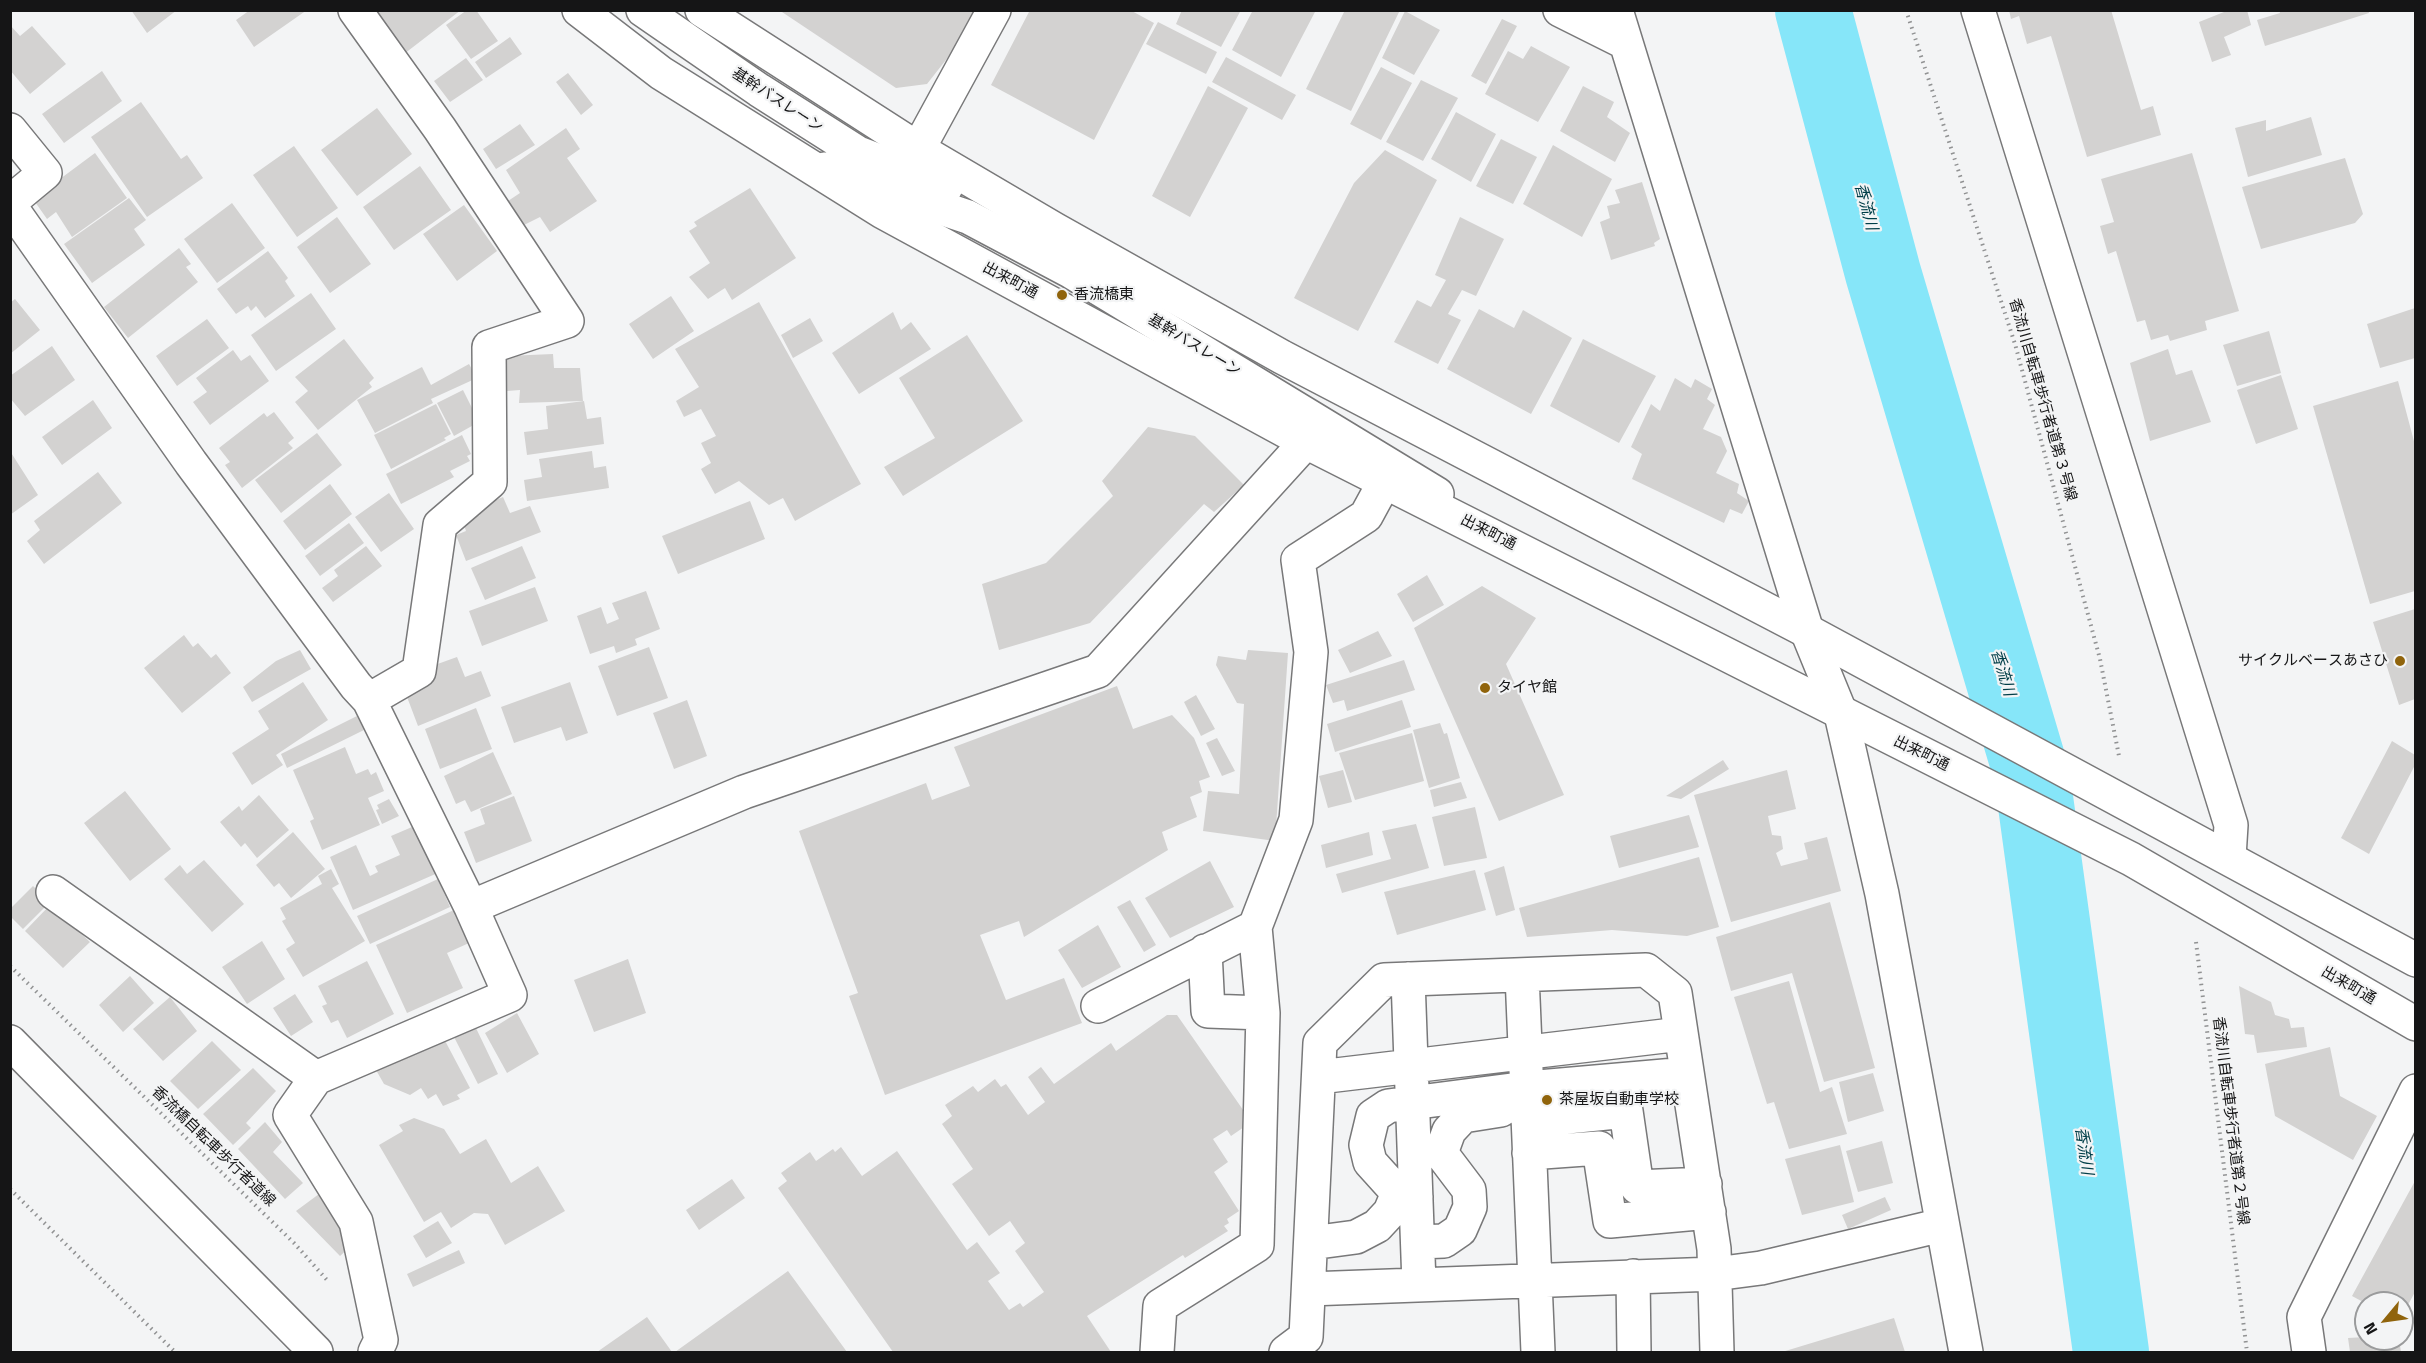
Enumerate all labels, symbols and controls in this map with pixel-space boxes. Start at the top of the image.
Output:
street label: 基幹バスレーン [728,65,826,137]
water label: 香流川 [1850,181,1880,233]
street label: 出来町通 [979,259,1041,303]
place label: 香流橋東 [1074,286,1134,304]
marker: 香流橋東 [1055,288,1069,302]
street label: 香流川自転車歩行者道第３号線 [2004,297,2080,503]
street label: 基幹バスレーン [1144,311,1244,381]
street label: 出来町通 [1457,511,1519,555]
water label: 香流川 [1986,647,2018,699]
place label: サイクルベースあさひ [2238,652,2388,670]
marker: サイクルベースあさひ [2393,654,2407,668]
place label: タイヤ館 [1497,679,1557,697]
marker: タイヤ館 [1478,681,1492,695]
street label: 出来町通 [1890,733,1952,775]
street label: 出来町通 [2318,963,2378,1009]
street label: 香流川自転車歩行者道第２号線 [2208,1016,2252,1226]
street label: 香流橋自転車歩行者道線 [147,1083,279,1211]
place label: 茶屋坂自動車学校 [1559,1091,1679,1109]
marker: 茶屋坂自動車学校 [1540,1093,1554,1107]
water label: 香流川 [2070,1126,2096,1176]
north arrow [2354,1291,2414,1351]
text: N [2357,1318,2383,1339]

